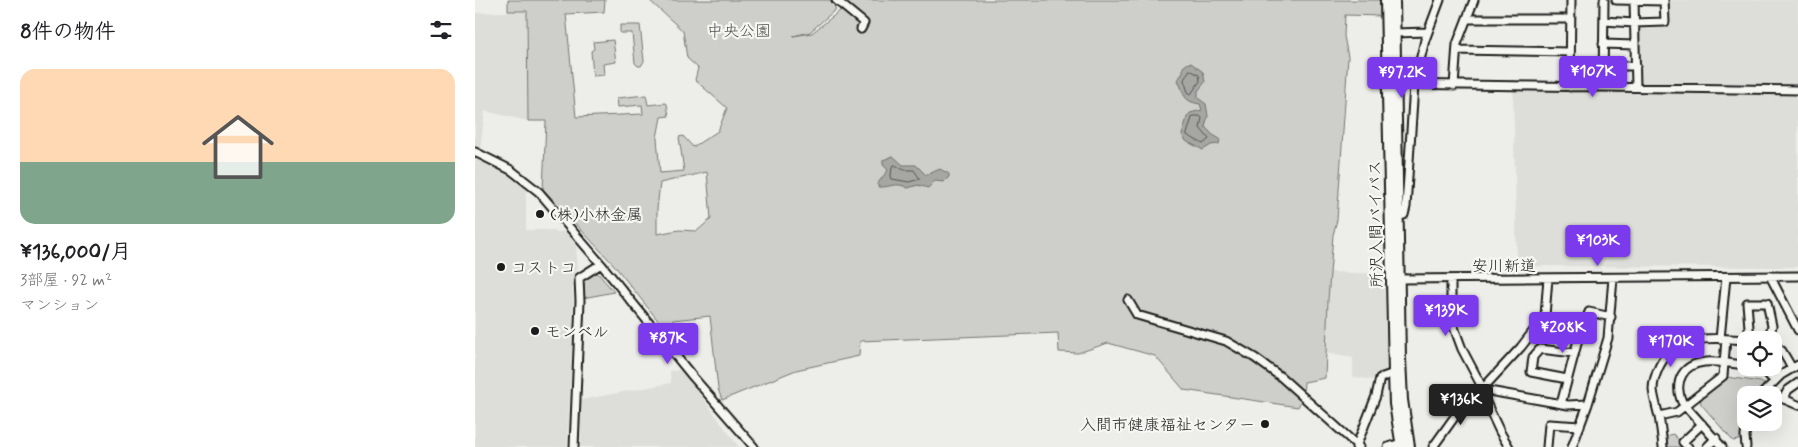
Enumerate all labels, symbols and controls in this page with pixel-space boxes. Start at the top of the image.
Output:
icon: filters [427,16,455,44]
text: 8件の物件 [20,18,116,46]
park label: 中央公園 [707,21,771,42]
pin: ¥97.2K [1361,56,1443,99]
pin: ¥107K [1558,56,1628,98]
text: ¥107K [1570,61,1616,82]
text: ¥97.2K [1378,62,1426,83]
icon: home [193,102,283,192]
street label: 所沢入間バイパス [1365,160,1388,288]
place label: (株)小林金属 [550,205,643,226]
marker: (株)小林金属 [534,208,546,220]
pin: ¥103K [1563,224,1633,267]
text: ¥103K [1576,230,1620,251]
text: ¥136,000/月 [20,238,131,266]
street label: 安川新道 [1472,256,1536,277]
place label: コストコ [511,258,576,279]
marker: コストコ [495,261,507,273]
text: 3部屋 · 92 m² [20,270,112,291]
pin: ¥139K [1411,294,1481,337]
text: マンション [20,295,99,316]
text: ¥139K [1425,300,1467,321]
pin: ¥208K [1528,312,1598,354]
text: ¥208K [1540,317,1586,338]
place label: モンベル [545,322,609,343]
pin: ¥87K [638,322,698,365]
marker: モンベル [529,325,541,337]
pin: ¥170K [1636,326,1706,368]
text: ¥87K [649,328,687,349]
text: ¥170K [1648,331,1694,352]
map controls [1737,331,1782,431]
button: locate [1737,331,1782,376]
pin: ¥136K [1426,384,1496,426]
button: layers [1737,386,1782,431]
text: ¥136K [1440,389,1482,410]
place label: 入間市健康福祉センター [1080,415,1255,436]
marker: 入間市健康福祉センター [1259,418,1271,430]

